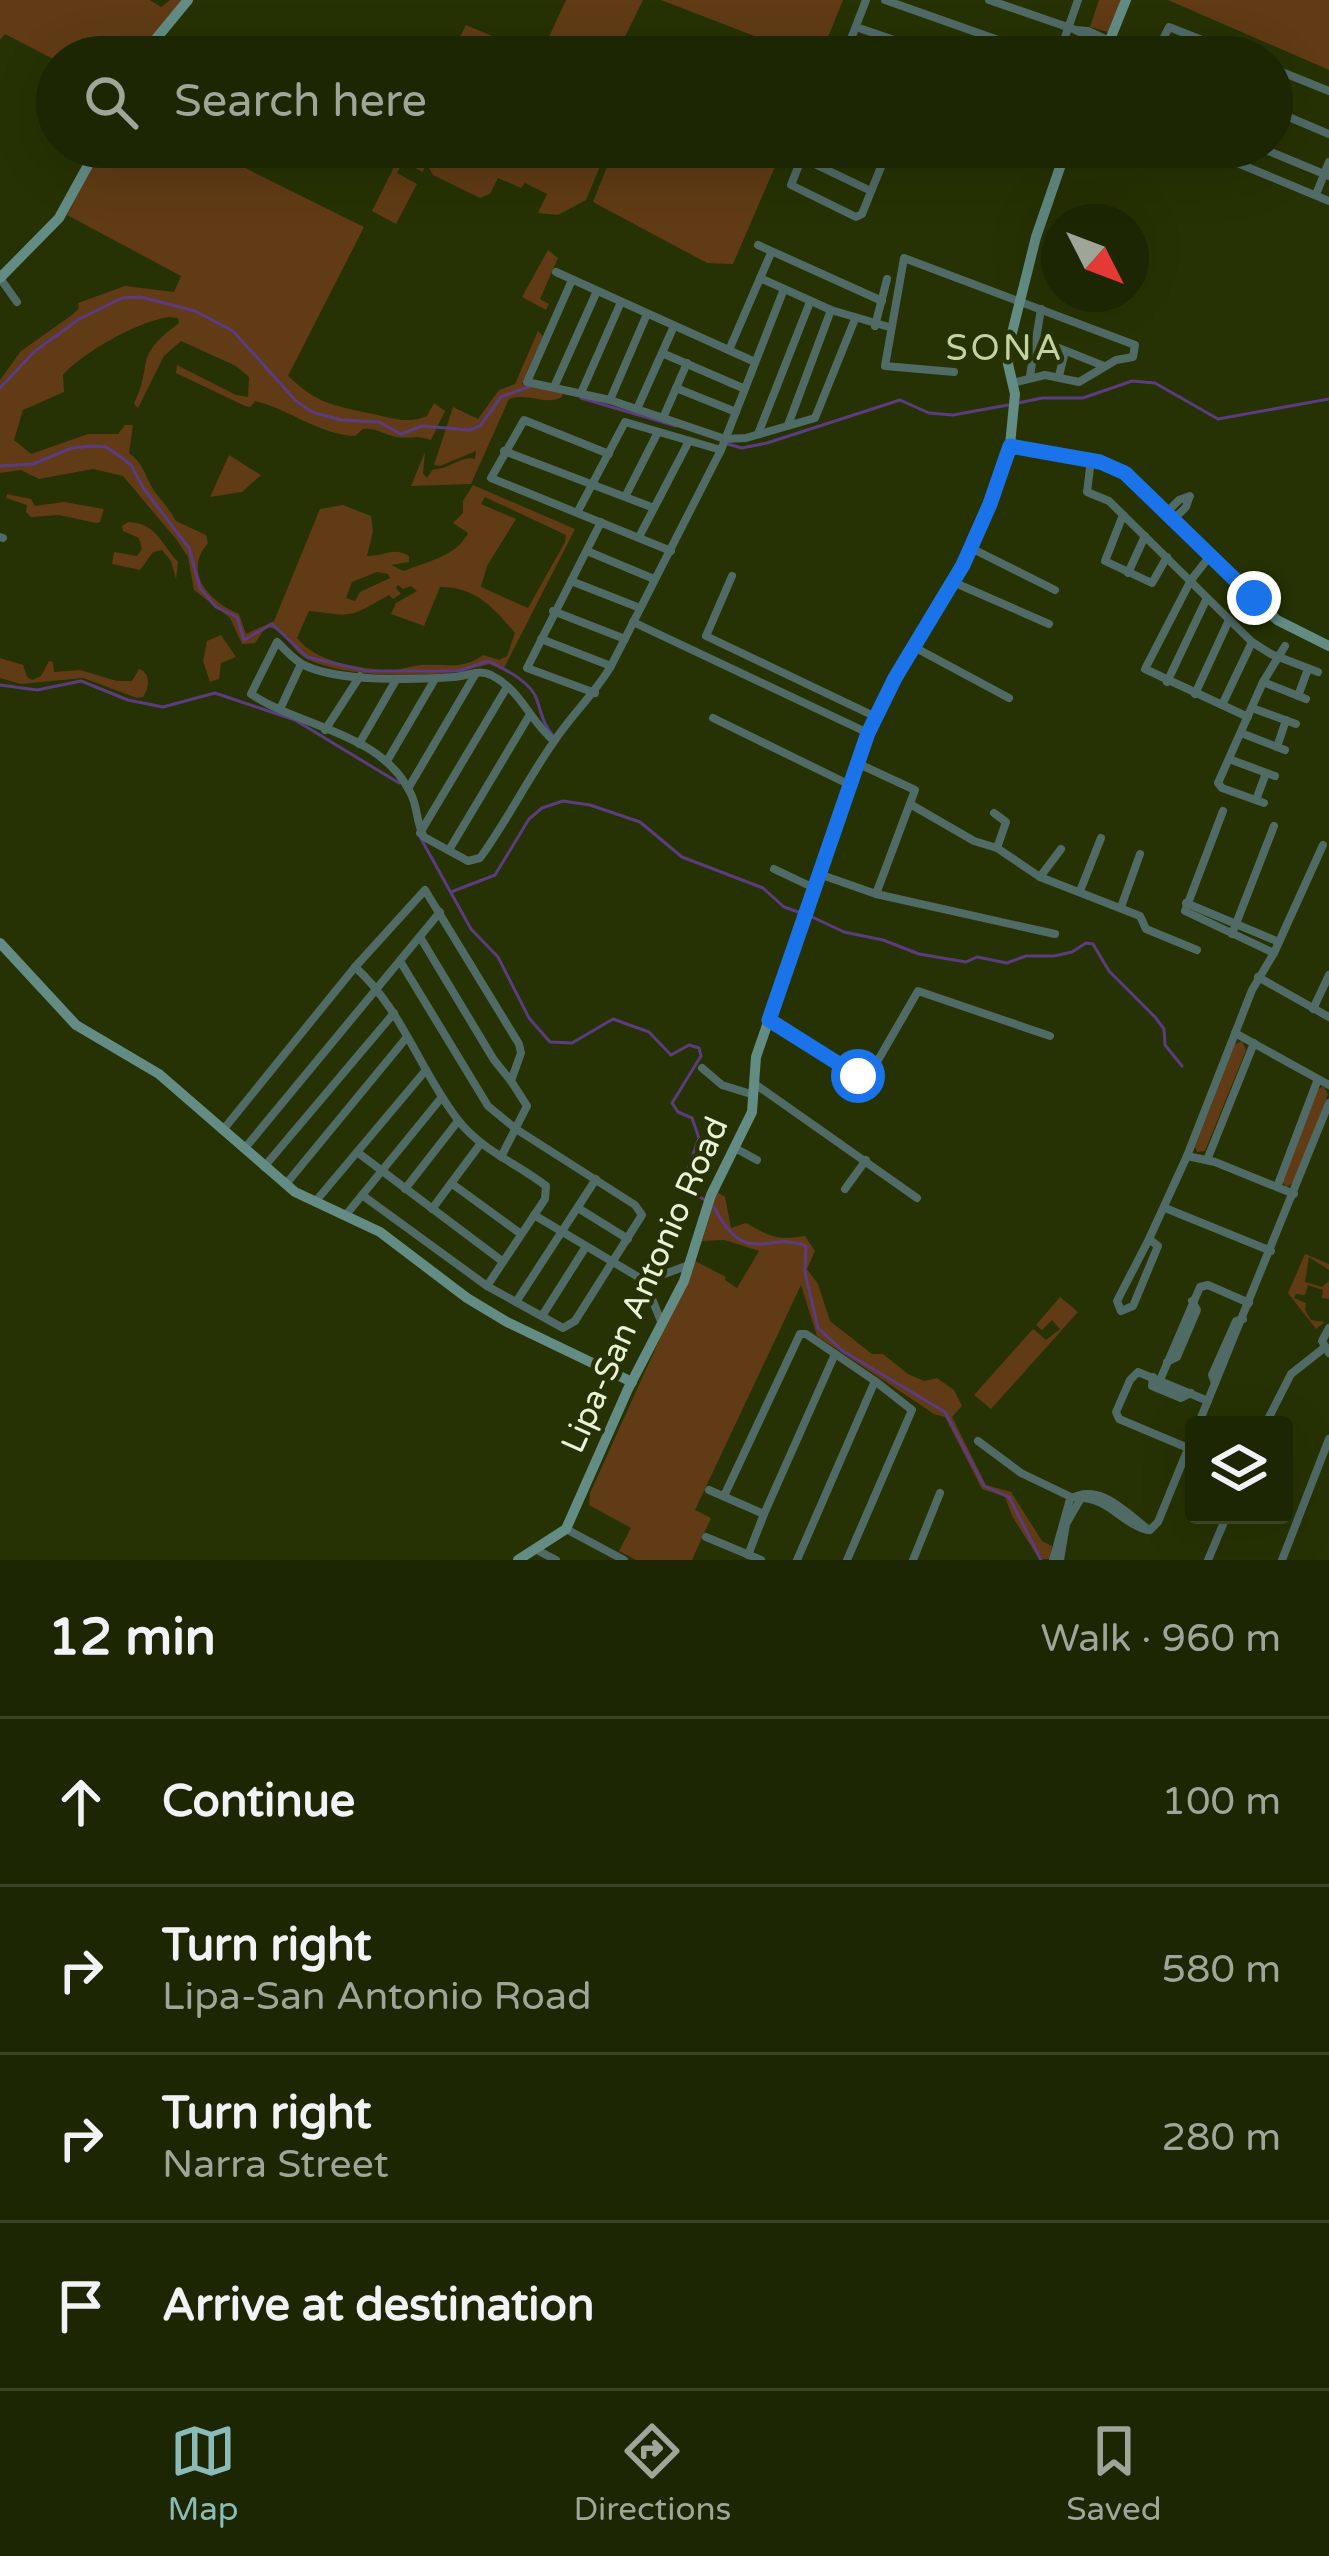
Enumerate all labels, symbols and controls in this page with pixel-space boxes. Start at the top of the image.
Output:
search box [36,36,1293,168]
icon: search [78,69,144,135]
text: Search here [174,75,427,129]
north arrow [1041,204,1149,312]
district label: SONA [945,327,1065,370]
route end [1227,571,1281,625]
route start [831,1049,885,1103]
street label: Lipa-San Antonio Road [553,1111,737,1459]
map controls [1185,1416,1293,1524]
button: layers [1185,1416,1293,1524]
text: 12 min [48,1607,216,1669]
text: Walk · 960 m [1040,1615,1281,1662]
icon: ahead [48,1769,114,1835]
text: Continue [162,1775,355,1829]
text: 100 m [1162,1778,1281,1825]
text: Turn right [162,1919,371,1973]
icon: right [48,1937,114,2003]
text: 580 m [1162,1946,1281,1993]
text: Lipa-San Antonio Road [162,1973,592,2020]
text: Turn right [162,2087,371,2141]
icon: right [48,2105,114,2171]
text: 280 m [1162,2114,1281,2161]
text: Narra Street [162,2141,389,2188]
icon: arrive [48,2273,114,2339]
text: Arrive at destination [162,2279,594,2333]
tab: Map [167,2418,239,2529]
tab: Directions [573,2418,731,2529]
tab: Saved [1066,2418,1162,2529]

